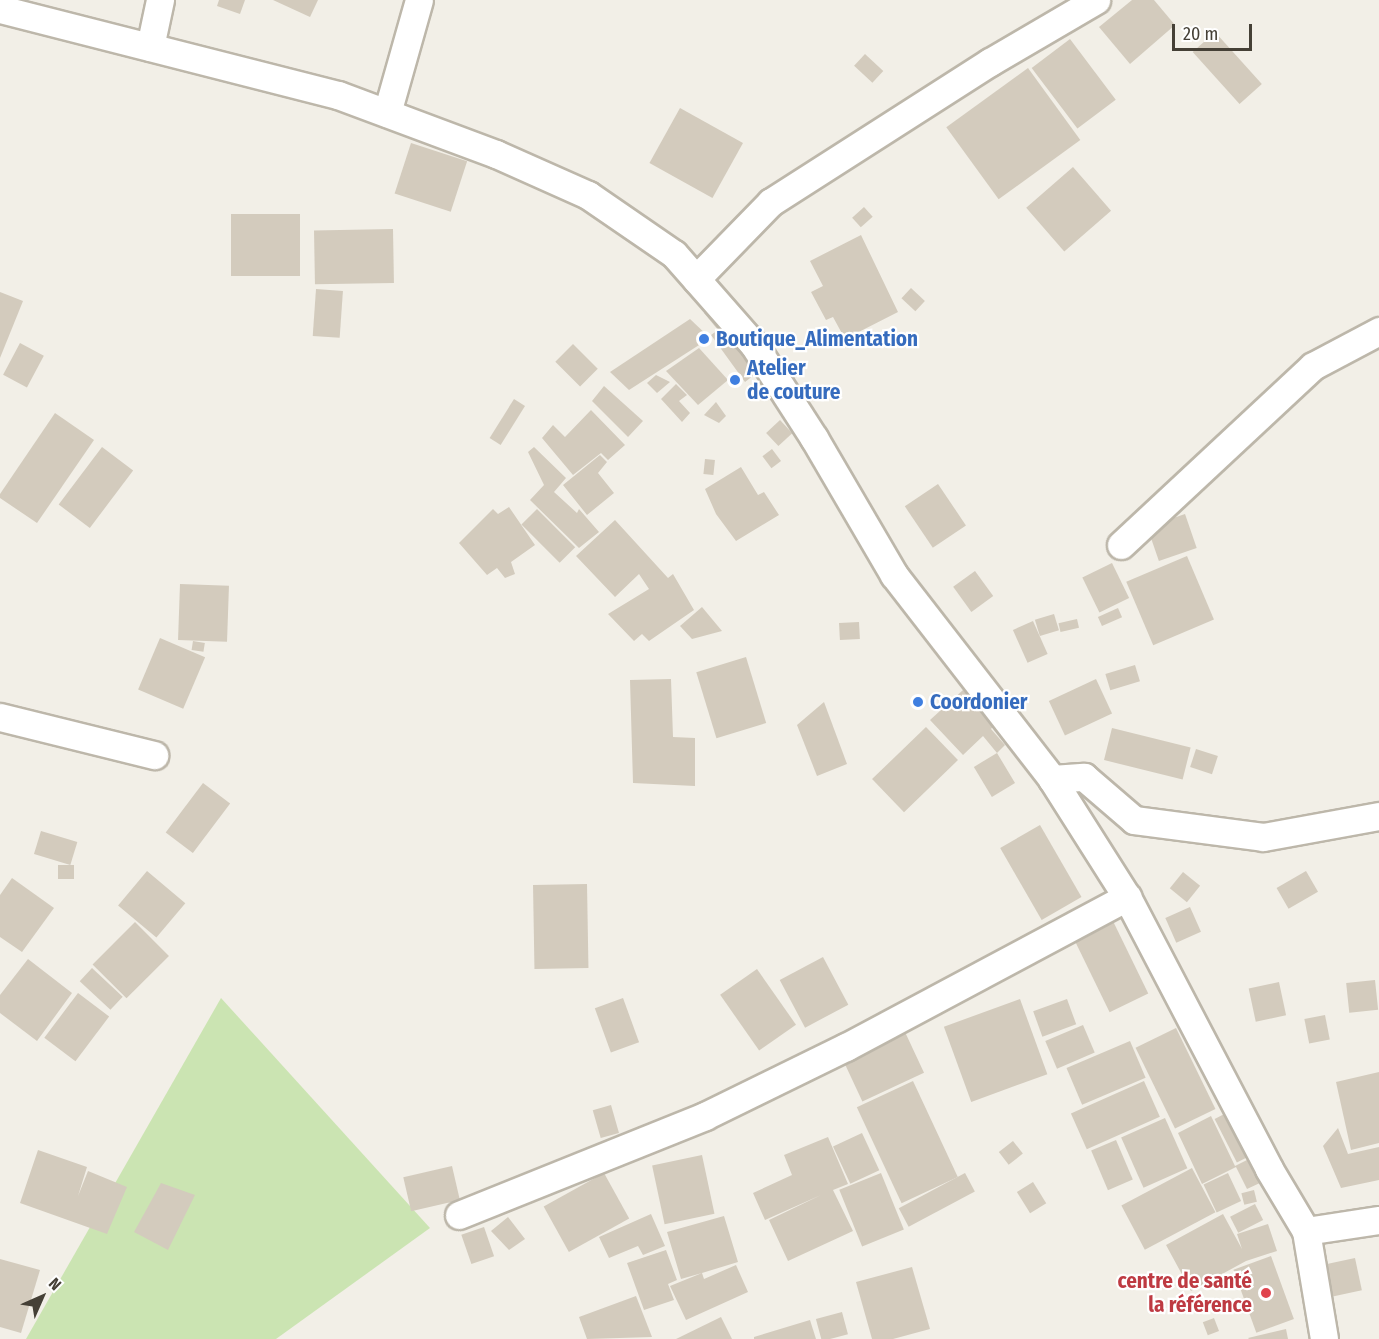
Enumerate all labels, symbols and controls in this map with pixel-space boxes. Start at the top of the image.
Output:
scale bar [1175,12,1254,50]
text: 20 m [1183,23,1218,45]
place label: Boutique_Alimentation [716,326,918,352]
marker: Boutique_Alimentation [697,332,711,346]
place label: Atelier de couture [747,355,840,405]
marker: Atelier de couture [728,373,742,387]
place label: Coordonier [930,689,1028,715]
marker: Coordonier [911,695,925,709]
north arrow [12,1267,72,1327]
place label: centre de santé la référence [1117,1268,1252,1318]
text: N [45,1274,65,1294]
marker: centre de santé la référence [1257,1284,1275,1302]

